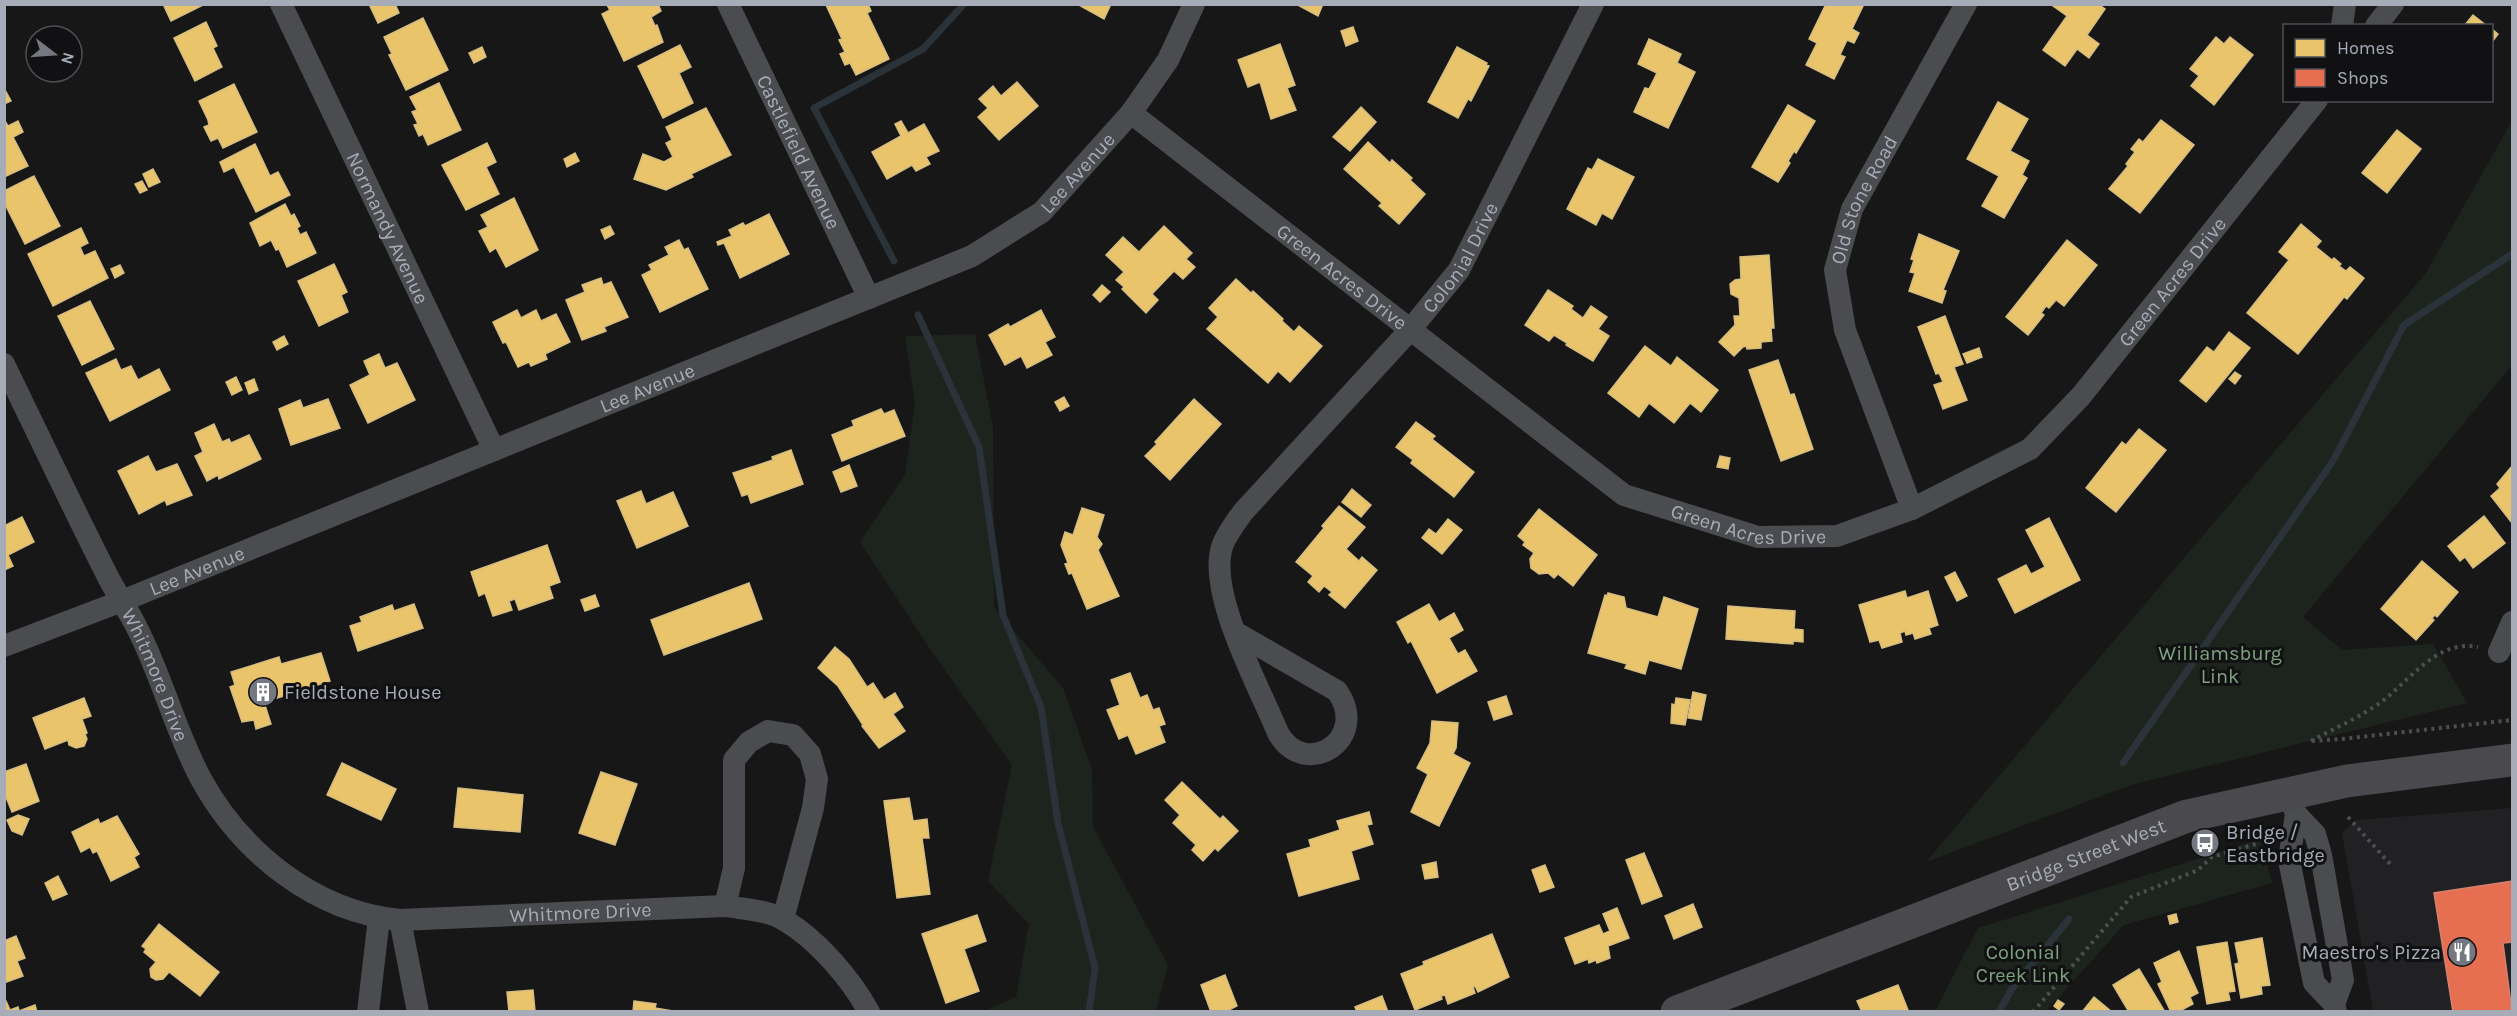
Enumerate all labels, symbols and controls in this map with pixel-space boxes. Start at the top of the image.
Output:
north arrow [24,24,84,84]
legend [2283,24,2493,102]
text: Homes [2337,37,2394,59]
text: N [57,50,79,67]
text: Shops [2337,67,2389,89]
street label: Castlefield Avenue [752,71,846,233]
street label: Lee Avenue [1035,128,1119,218]
street label: Old Stone Road [1826,132,1902,267]
street label: Normandy Avenue [342,148,434,307]
street label: Colonial Drive [1417,199,1503,317]
street label: Green Acres Drive [2114,212,2231,351]
street label: Green Acres Drive [1272,219,1412,334]
street label: Lee Avenue [596,358,698,417]
street label: Green Acres Drive [1668,499,1826,549]
street label: Lee Avenue [146,541,248,600]
street label: Whitmore Drive [117,604,194,745]
park label: Williamsburg Link [2158,642,2282,688]
building icon: Fieldstone House [247,676,279,708]
place label: Fieldstone House [284,681,441,704]
street label: Bridge Street West [2003,814,2169,896]
place label: Bridge / Eastbridge [2226,821,2325,867]
bus stop icon: Bridge / Eastbridge [2189,827,2221,859]
street label: Whitmore Drive [509,898,652,927]
restaurant icon: Maestro's Pizza [2446,936,2478,968]
park label: Colonial Creek Link [1976,941,2070,987]
place label: Maestro's Pizza [2302,941,2441,964]

